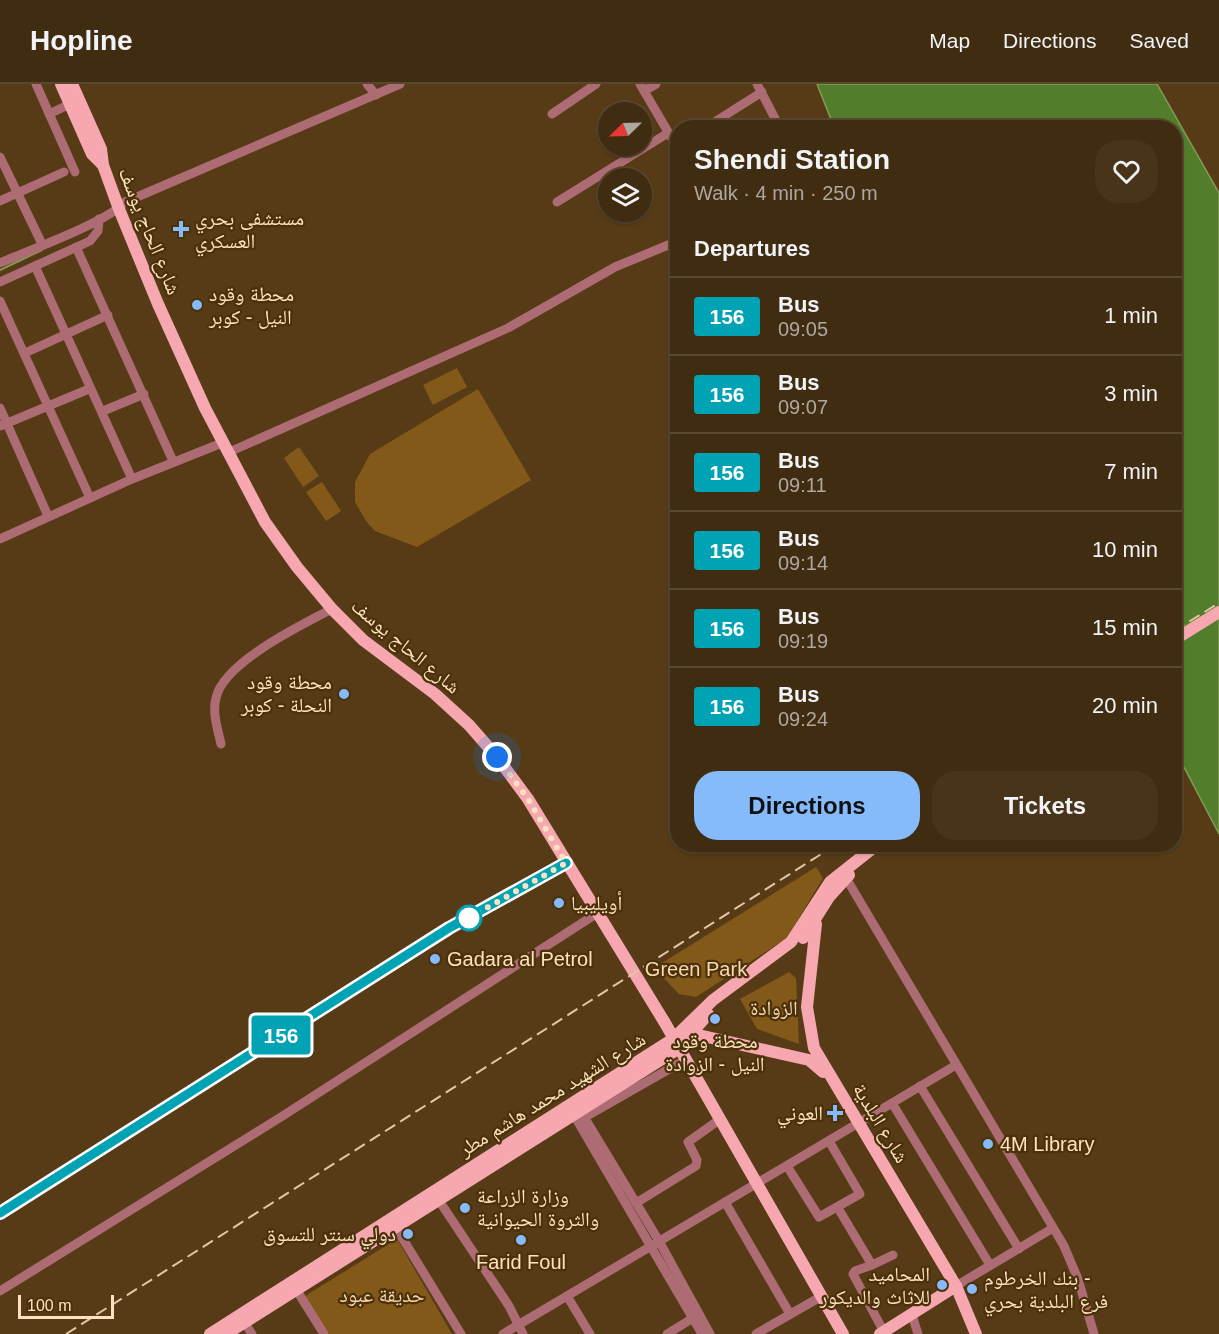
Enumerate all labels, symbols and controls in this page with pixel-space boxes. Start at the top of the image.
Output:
text: Hopline [30,25,133,56]
text: Map [929,29,970,52]
text: Directions [1003,29,1096,52]
text: Saved [1129,29,1189,52]
north arrow [598,102,652,156]
map controls [598,102,652,222]
button: heart [1095,140,1158,203]
text: Shendi Station [694,144,890,175]
street label: شارع الحاج يوسف [113,164,185,298]
button: layers [598,168,652,222]
text: Walk · 4 min · 250 m [694,182,878,204]
place label: مستشفى بحري العسكري [195,207,304,257]
marker: مستشفى بحري العسكري [172,220,190,238]
text: Departures [694,236,810,261]
place label: محطة وقود النيل - كوبر [208,283,294,329]
text: Bus [778,292,820,317]
marker: محطة وقود النيل - كوبر [190,298,204,312]
text: 1 min [1104,303,1158,328]
text: 156 [709,305,745,328]
text: 09:05 [778,318,828,340]
text: Bus [778,370,820,395]
text: 3 min [1104,381,1158,406]
text: 156 [709,383,745,406]
text: 09:07 [778,396,828,418]
text: Bus [778,448,820,473]
text: 7 min [1104,459,1158,484]
text: 156 [709,461,745,484]
text: 09:11 [778,474,827,496]
text: Bus [778,526,820,551]
text: 10 min [1092,537,1158,562]
text: 156 [709,539,745,562]
text: 09:14 [778,552,828,574]
street label: شارع الحاج يوسف [346,594,465,699]
text: Bus [778,604,820,629]
text: 15 min [1092,615,1158,640]
text: 156 [709,617,745,640]
text: 09:19 [778,630,828,652]
place label: محطة وقود النحلة - كوبر [240,671,332,717]
text: Bus [778,682,820,707]
marker: محطة وقود النحلة - كوبر [337,687,351,701]
text: 20 min [1092,693,1158,718]
text: 156 [709,695,745,718]
text: 09:24 [778,708,828,730]
your location [482,742,512,772]
button: Directions [694,771,920,840]
button: Tickets [932,771,1158,840]
place label: أويليبيا [571,891,622,915]
marker: أويليبيا [552,896,566,910]
unlabelled marker [456,905,482,931]
place label: Gadara al Petrol [447,948,593,970]
marker: Gadara al Petrol [428,952,442,966]
park label: Green Park [645,958,748,980]
park label: الزوادة [750,997,798,1019]
marker: محطة وقود النيل - الزوادة [708,1012,722,1026]
line badge: 156 [246,1016,316,1054]
text: 156 [263,1024,299,1047]
street label: شارع الشهيد محمد هاشم مطر [454,1028,651,1164]
place label: محطة وقود النيل - الزوادة [665,1030,765,1076]
street label: شارع البلدية [847,1079,913,1168]
place label: العوني [777,1102,823,1129]
marker: العوني [828,1106,842,1120]
place label: 4M Library [1000,1133,1094,1155]
marker: 4M Library [981,1137,995,1151]
place label: وزارة الزراعة والثروة الحيوانية [477,1185,599,1230]
marker: وزارة الزراعة والثروة الحيوانية [458,1201,472,1215]
place label: دولي سنتر للتسوق [263,1223,396,1250]
marker: دولي سنتر للتسوق [401,1227,415,1241]
marker: Farid Foul [514,1233,528,1247]
place label: Farid Foul [476,1251,566,1273]
place label: المحاميد للاثاث والديكور [819,1263,930,1308]
place label: بنك الخرطوم - فرع البلدية بحري [984,1267,1108,1317]
marker: المحاميد للاثاث والديكور [935,1278,949,1292]
marker: بنك الخرطوم - فرع البلدية بحري [965,1282,979,1296]
park label: حديقة عبود [340,1284,425,1307]
scale bar [18,1292,114,1320]
text: 100 m [27,1297,71,1314]

